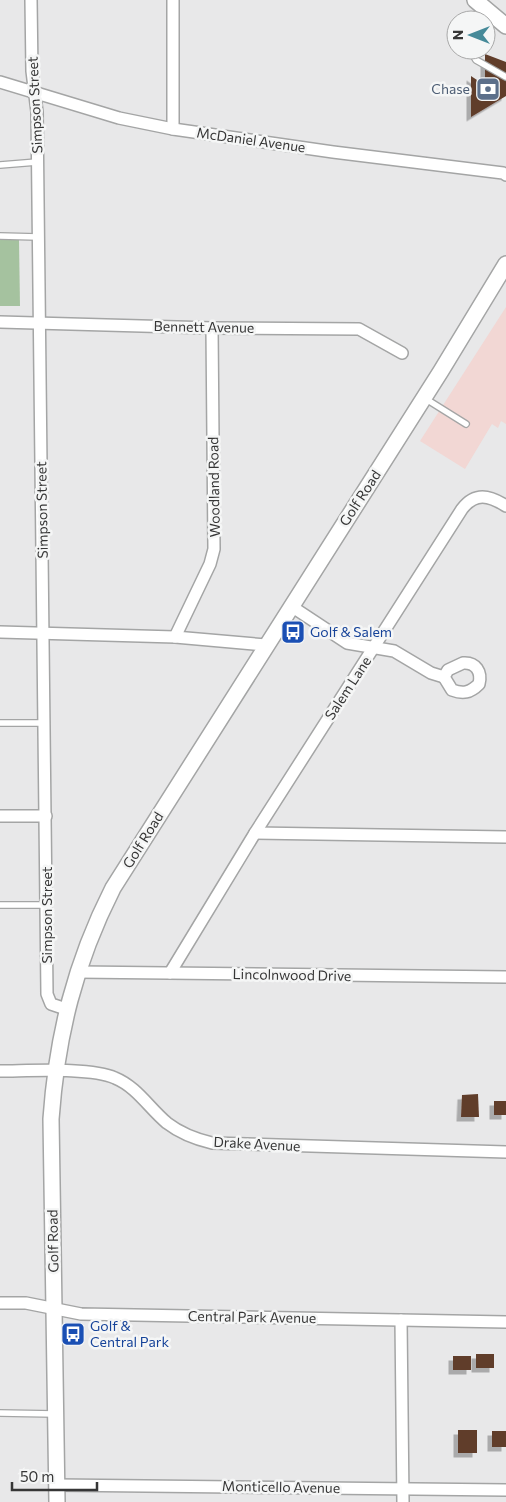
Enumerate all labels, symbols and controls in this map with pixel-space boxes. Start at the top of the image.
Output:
north arrow [446,10,496,60]
text: N [449,30,466,40]
street label: Simpson Street [23,56,46,154]
bank icon: Chase [475,76,501,102]
place label: Chase [431,80,470,97]
street label: McDaniel Avenue [195,123,307,156]
street label: Bennett Avenue [154,317,254,336]
street label: Woodland Road [204,437,223,537]
street label: Simpson Street [32,461,51,559]
street label: Golf Road [335,467,384,529]
bus stop icon: Golf & Salem [280,619,306,645]
place label: Golf & Salem [310,623,392,640]
street label: Salem Lane [321,653,374,723]
street label: Golf Road [119,808,167,871]
street label: Simpson Street [38,866,55,964]
street label: Lincolnwood Drive [233,965,351,984]
street label: Drake Avenue [213,1133,301,1154]
street label: Golf Road [43,1209,62,1273]
street label: Central Park Avenue [188,1307,316,1326]
place label: Golf & Central Park [90,1317,169,1350]
bus stop icon: Golf & Central Park [60,1321,86,1347]
scale bar [12,1460,98,1492]
text: 50 m [20,1467,54,1485]
street label: Monticello Avenue [222,1477,340,1496]

